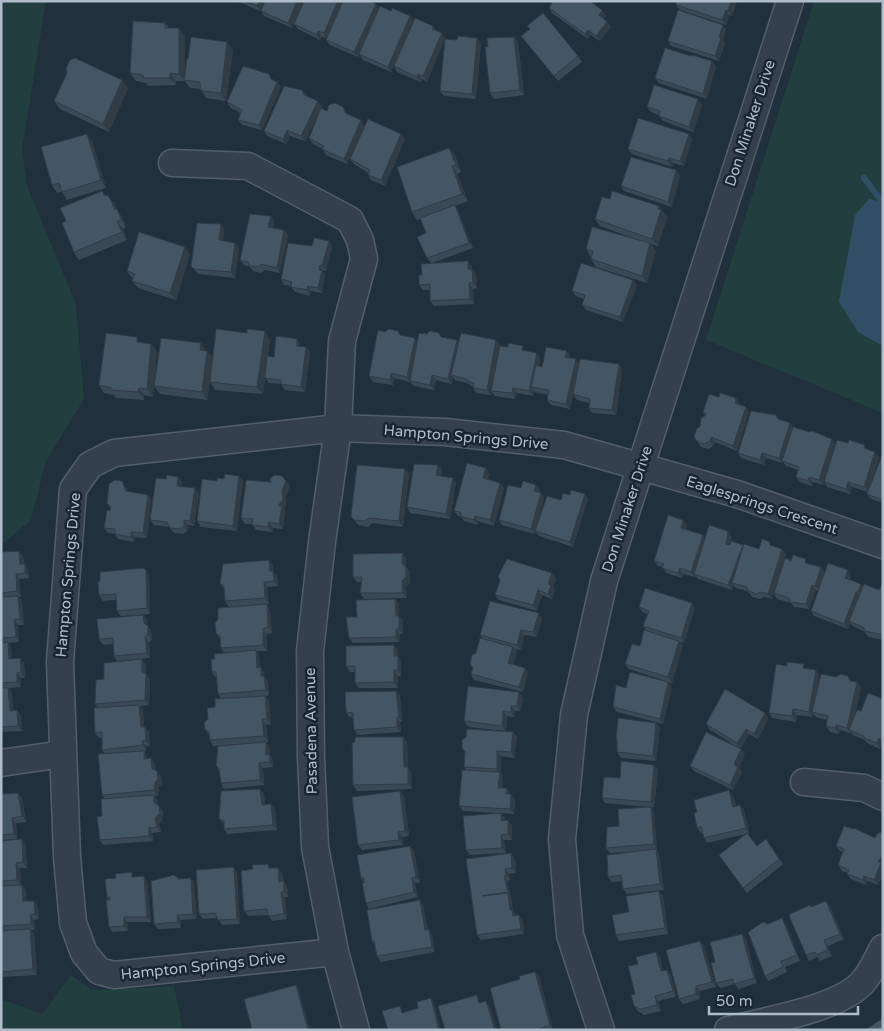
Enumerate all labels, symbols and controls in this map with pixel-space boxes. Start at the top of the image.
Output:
street label: Don Minaker Drive [721,57,779,189]
street label: Hampton Springs Drive [383,421,549,453]
street label: Don Minaker Drive [598,443,656,575]
street label: Eaglesprings Crescent [684,472,840,538]
street label: Hampton Springs Drive [52,492,84,658]
street label: Pasadena Avenue [301,667,321,795]
street label: Hampton Springs Drive [120,948,286,984]
scale bar [709,984,858,1016]
text: 50 m [716,992,753,1010]

